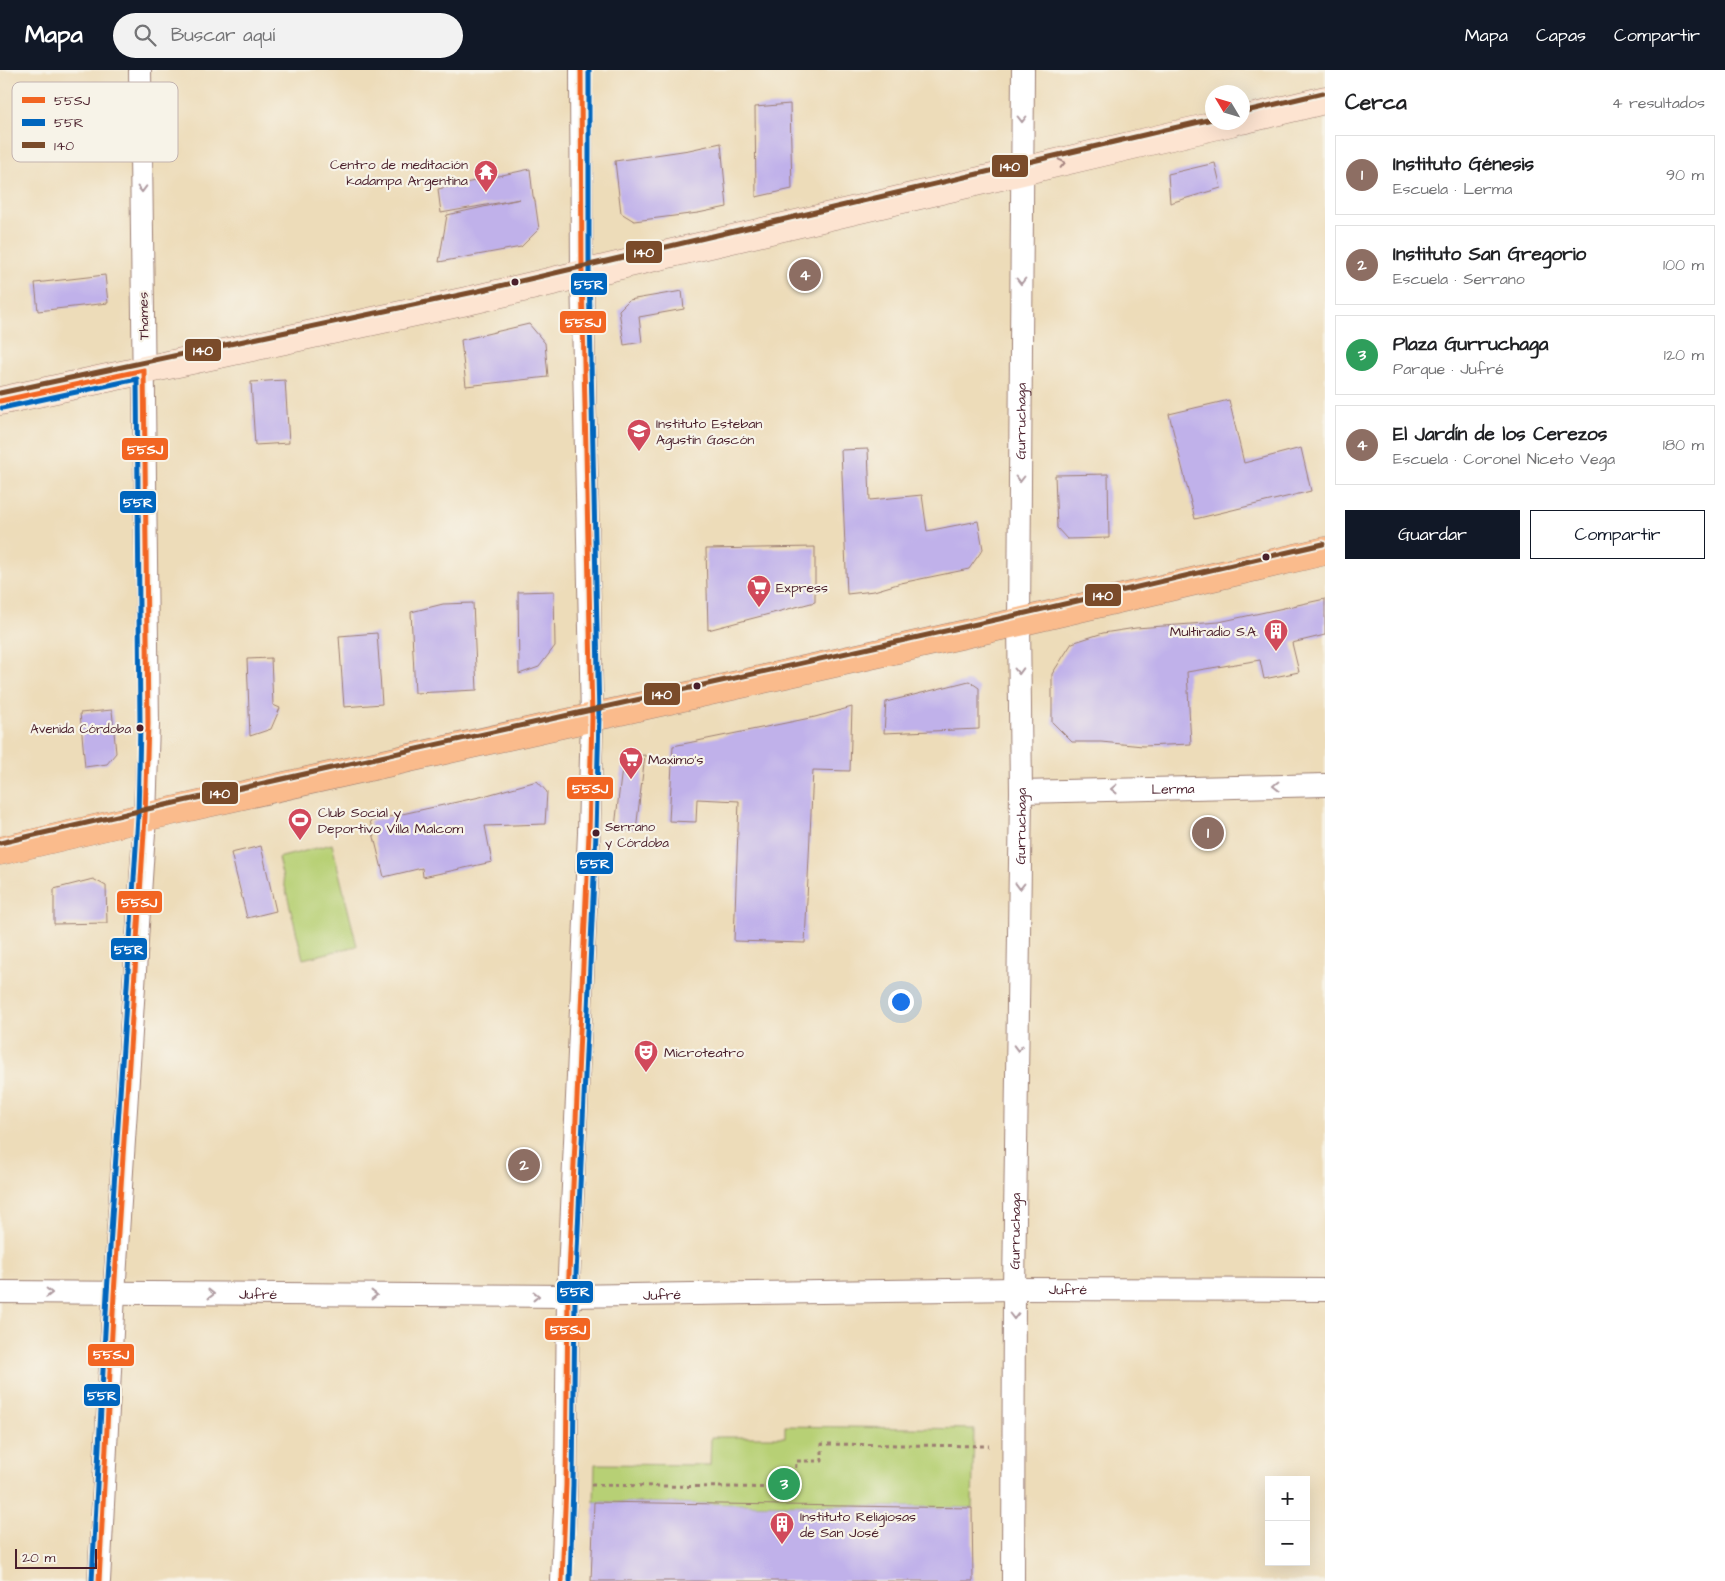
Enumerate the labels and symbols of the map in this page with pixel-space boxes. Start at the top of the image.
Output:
legend [12,82,178,162]
north arrow [1205,85,1250,130]
text: 55SJ [54,91,91,111]
text: 55R [54,113,84,133]
one-way arrow [1017,115,1027,123]
text: 140 [54,136,74,156]
line badge: 140 [991,154,1029,178]
place label: Centro de meditación kadampa Argentina [330,155,468,191]
text: 140 [1000,157,1020,177]
one-way arrow [1058,158,1066,168]
temple icon: Centro de meditación kadampa Argentina [473,159,499,193]
one-way arrow [136,185,147,193]
line badge: 140 [625,240,663,264]
text: 140 [634,243,654,263]
pin: 4 [789,256,821,294]
line badge: 55R [570,272,608,296]
text: 55R [574,275,604,295]
unlabelled marker [510,277,520,287]
one-way arrow [1016,278,1026,285]
street label: Thames [134,292,154,340]
line badge: 55SJ [559,310,607,334]
text: 55SJ [565,313,602,333]
line badge: 140 [184,338,222,362]
text: 140 [193,341,213,361]
street label: Gurruchaga [1011,383,1032,459]
place label: Instituto Esteban Agustín Gascón [656,414,762,450]
school or university icon: Instituto Esteban Agustín Gascón [626,418,652,452]
line badge: 55SJ [121,437,169,461]
text: 55SJ [127,440,164,460]
one-way arrow [1015,475,1025,483]
line badge: 55R [119,490,157,514]
text: 55R [123,493,153,513]
unlabelled marker [1261,552,1271,562]
supermarket icon: Express [746,574,772,608]
place label: Express [776,578,828,598]
line badge: 140 [1084,583,1122,607]
text: 140 [1093,586,1113,606]
building icon: Multiradio S.A. [1263,618,1289,652]
place label: Multiradio S.A. [1170,622,1258,642]
one-way arrow [1014,667,1025,675]
unlabelled marker [692,681,702,691]
line badge: 140 [643,682,681,706]
text: 140 [652,685,672,705]
place label: Avenida Córdoba [30,720,131,738]
marker: Avenida Córdoba [135,723,145,733]
supermarket icon: Maximo's [618,746,644,780]
place label: Maximo's [648,750,703,770]
line badge: 55SJ [566,776,614,800]
text: 55SJ [572,779,609,799]
street label: Lerma [1151,779,1195,800]
one-way arrow [1272,780,1280,791]
line badge: 140 [201,781,239,805]
text: 140 [210,784,230,804]
one-way arrow [1110,784,1118,795]
street label: Gurruchaga [1011,788,1032,865]
place label: Club Social y Deportivo Villa Malcom [318,803,463,839]
sports icon: Club Social y Deportivo Villa Malcom [287,807,313,841]
pin: 1 [1192,814,1224,852]
place label: Serrano y Córdoba [605,818,669,853]
marker: Serrano y Córdoba [591,828,601,838]
line badge: 55R [576,851,614,875]
text: 55R [580,854,610,874]
one-way arrow [1015,882,1025,890]
line badge: 55SJ [116,890,163,914]
text: 55SJ [121,893,158,913]
line badge: 55R [110,937,148,961]
text: 55R [114,940,144,960]
your location [888,989,914,1015]
theatre icon: Microteatro [633,1039,659,1073]
place label: Microteatro [664,1043,744,1063]
one-way arrow [1012,1044,1023,1052]
pin: 2 [508,1146,540,1184]
street label: Gurruchaga [1005,1193,1026,1269]
line badge: 55R [556,1280,594,1304]
street label: Jufré [1049,1280,1087,1300]
text: 55R [560,1282,590,1302]
street label: Jufré [239,1285,278,1305]
street label: Jufré [643,1285,682,1306]
one-way arrow [45,1288,53,1298]
one-way arrow [208,1289,215,1299]
one-way arrow [370,1290,378,1300]
one-way arrow [532,1291,540,1301]
one-way arrow [1009,1312,1019,1320]
line badge: 55SJ [544,1317,591,1341]
text: 55SJ [550,1320,587,1340]
line badge: 55SJ [87,1343,135,1367]
text: 55SJ [93,1345,130,1365]
line badge: 55R [83,1383,121,1407]
text: 55R [87,1386,117,1406]
pin: 3 [768,1465,800,1503]
place label: Instituto Religiosas de San José [800,1507,916,1543]
building icon: Instituto Religiosas de San José [769,1511,795,1545]
scale bar [15,1546,98,1569]

